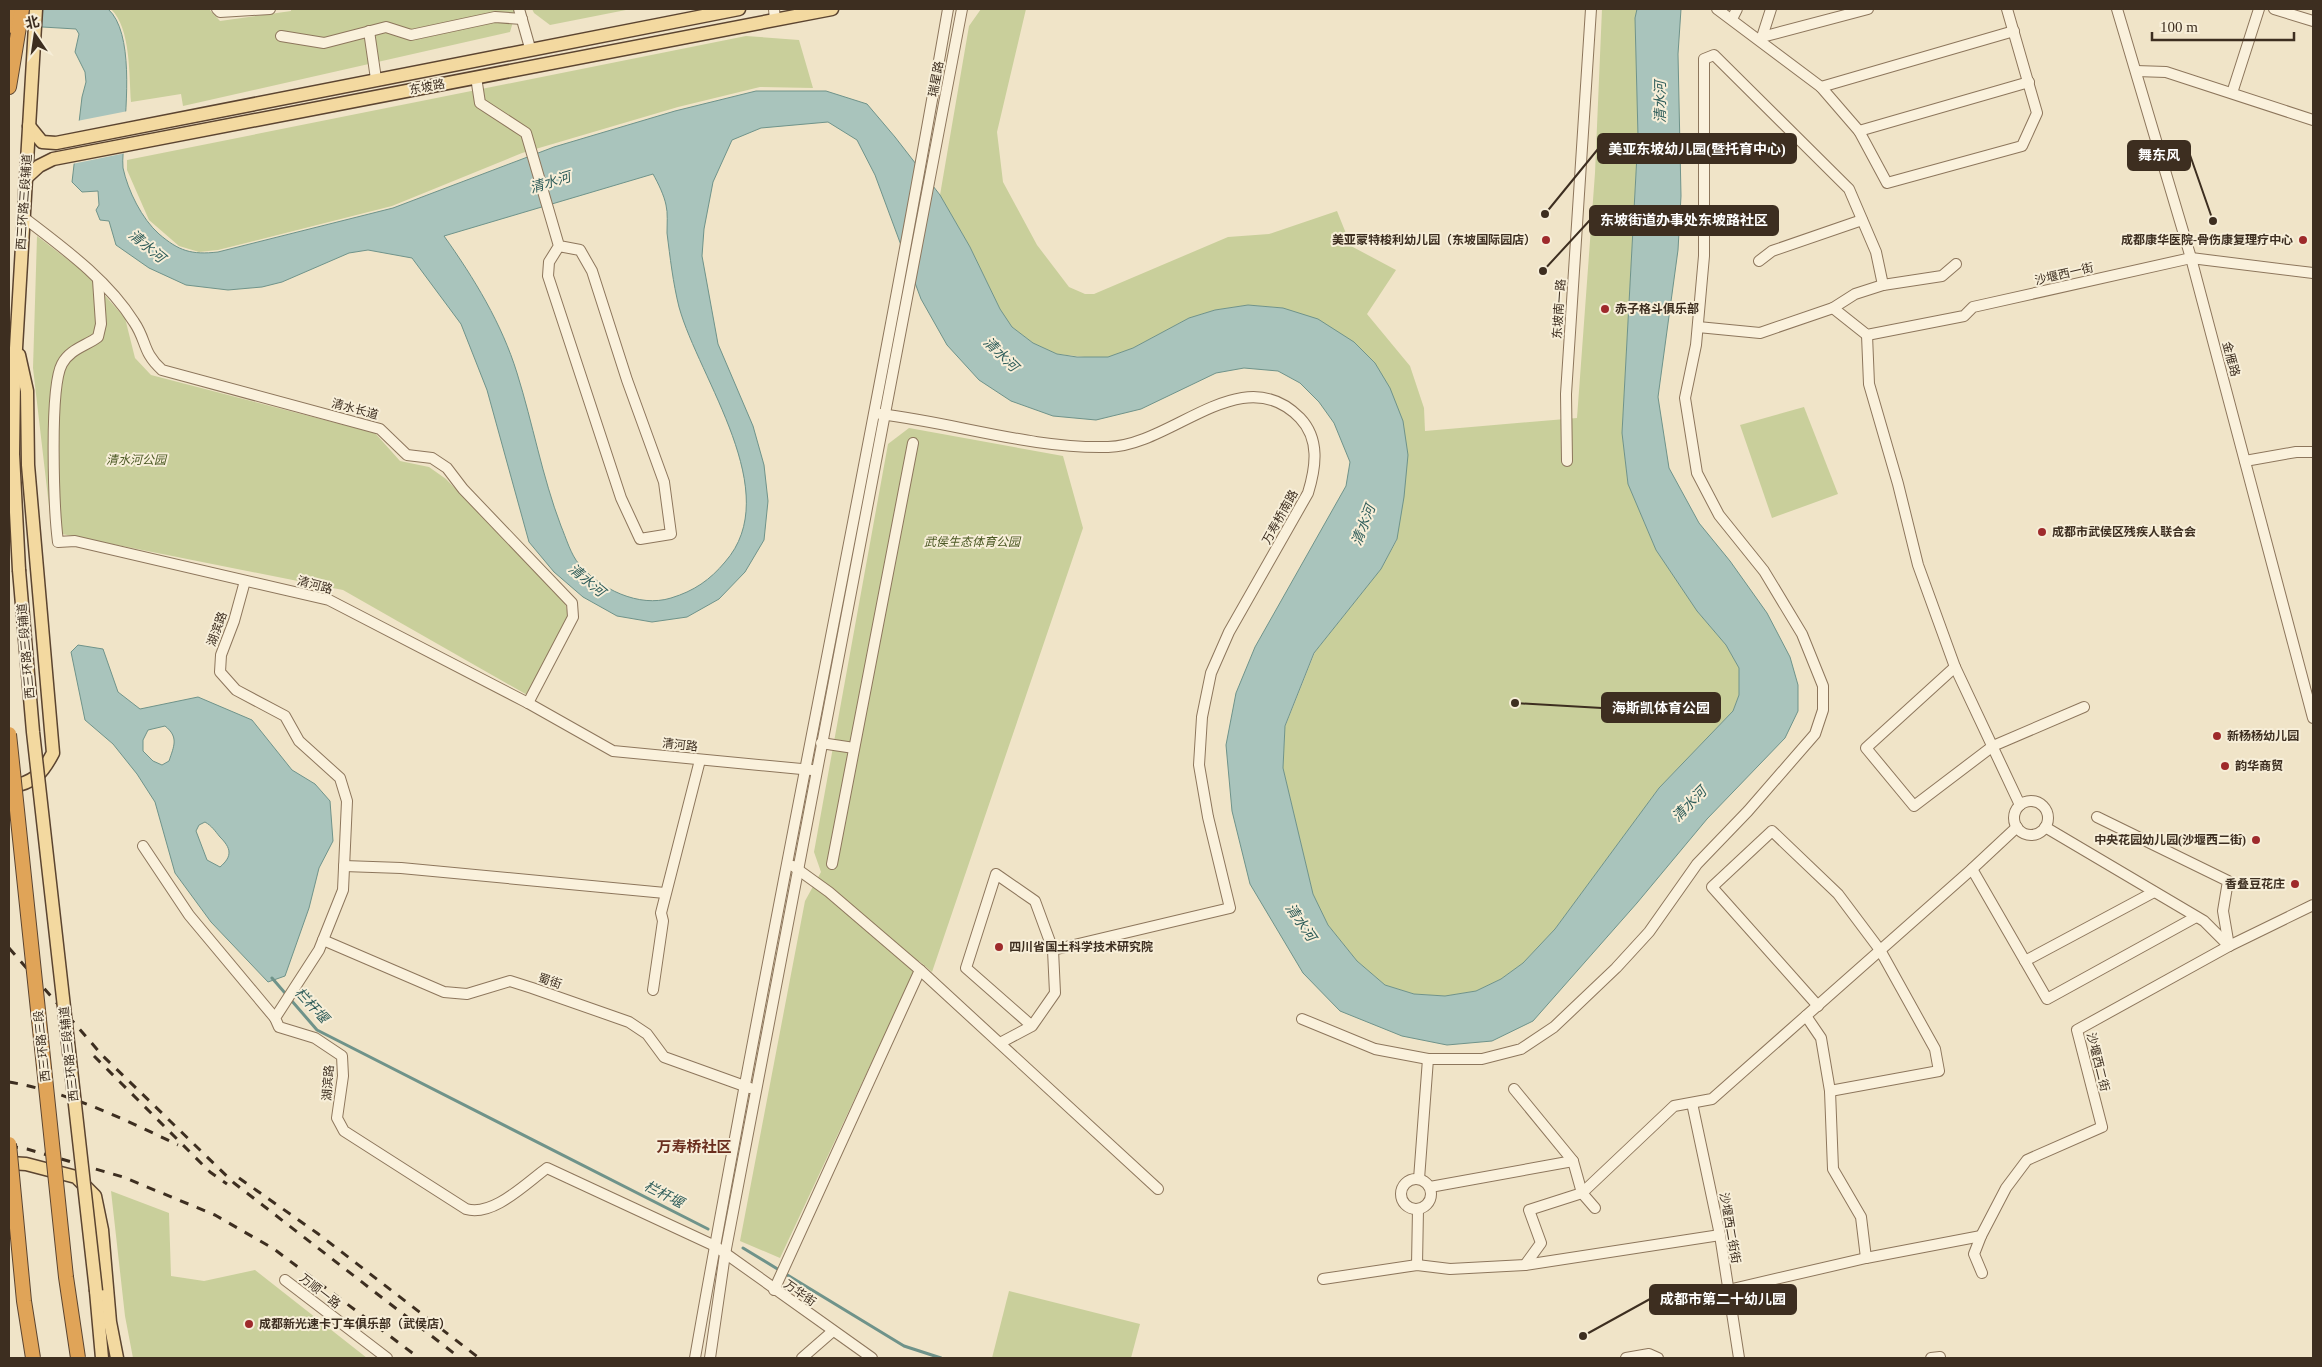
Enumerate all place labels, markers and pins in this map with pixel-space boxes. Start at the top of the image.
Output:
callout: 美亚东坡幼儿园(暨托育中心) [1598,134,1796,163]
callout: 舞东风 [2128,141,2190,170]
callout: 东坡街道办事处东坡路社区 [1590,206,1778,235]
place label: 美亚蒙特梭利幼儿园（东坡国际园店） [1332,233,1536,247]
place label: 成都康华医院-骨伤康复理疗中心 [2121,233,2293,247]
marker: 美亚蒙特梭利幼儿园（东坡国际园店） [1540,234,1552,246]
marker: 成都康华医院-骨伤康复理疗中心 [2297,234,2309,246]
place label: 赤子格斗俱乐部 [1615,302,1699,316]
marker: 赤子格斗俱乐部 [1599,303,1611,315]
place label: 成都市武侯区残疾人联合会 [2052,525,2196,539]
marker: 成都市武侯区残疾人联合会 [2036,526,2048,538]
callout: 海斯凯体育公园 [1602,693,1720,722]
place label: 新杨杨幼儿园 [2227,729,2299,743]
marker: 新杨杨幼儿园 [2211,730,2223,742]
place label: 韵华商贸 [2235,759,2283,773]
marker: 韵华商贸 [2219,760,2231,772]
place label: 中央花园幼儿园(沙堰西二街) [2094,833,2246,847]
marker: 中央花园幼儿园(沙堰西二街) [2250,834,2262,846]
place label: 香叠豆花庄 [2225,877,2285,891]
marker: 香叠豆花庄 [2289,878,2301,890]
place label: 四川省国土科学技术研究院 [1009,940,1153,954]
marker: 四川省国土科学技术研究院 [993,941,1005,953]
callout: 成都市第二十幼儿园 [1650,1285,1796,1314]
place label: 成都新光速卡丁车俱乐部（武侯店） [259,1317,451,1331]
marker: 成都新光速卡丁车俱乐部（武侯店） [243,1318,255,1330]

